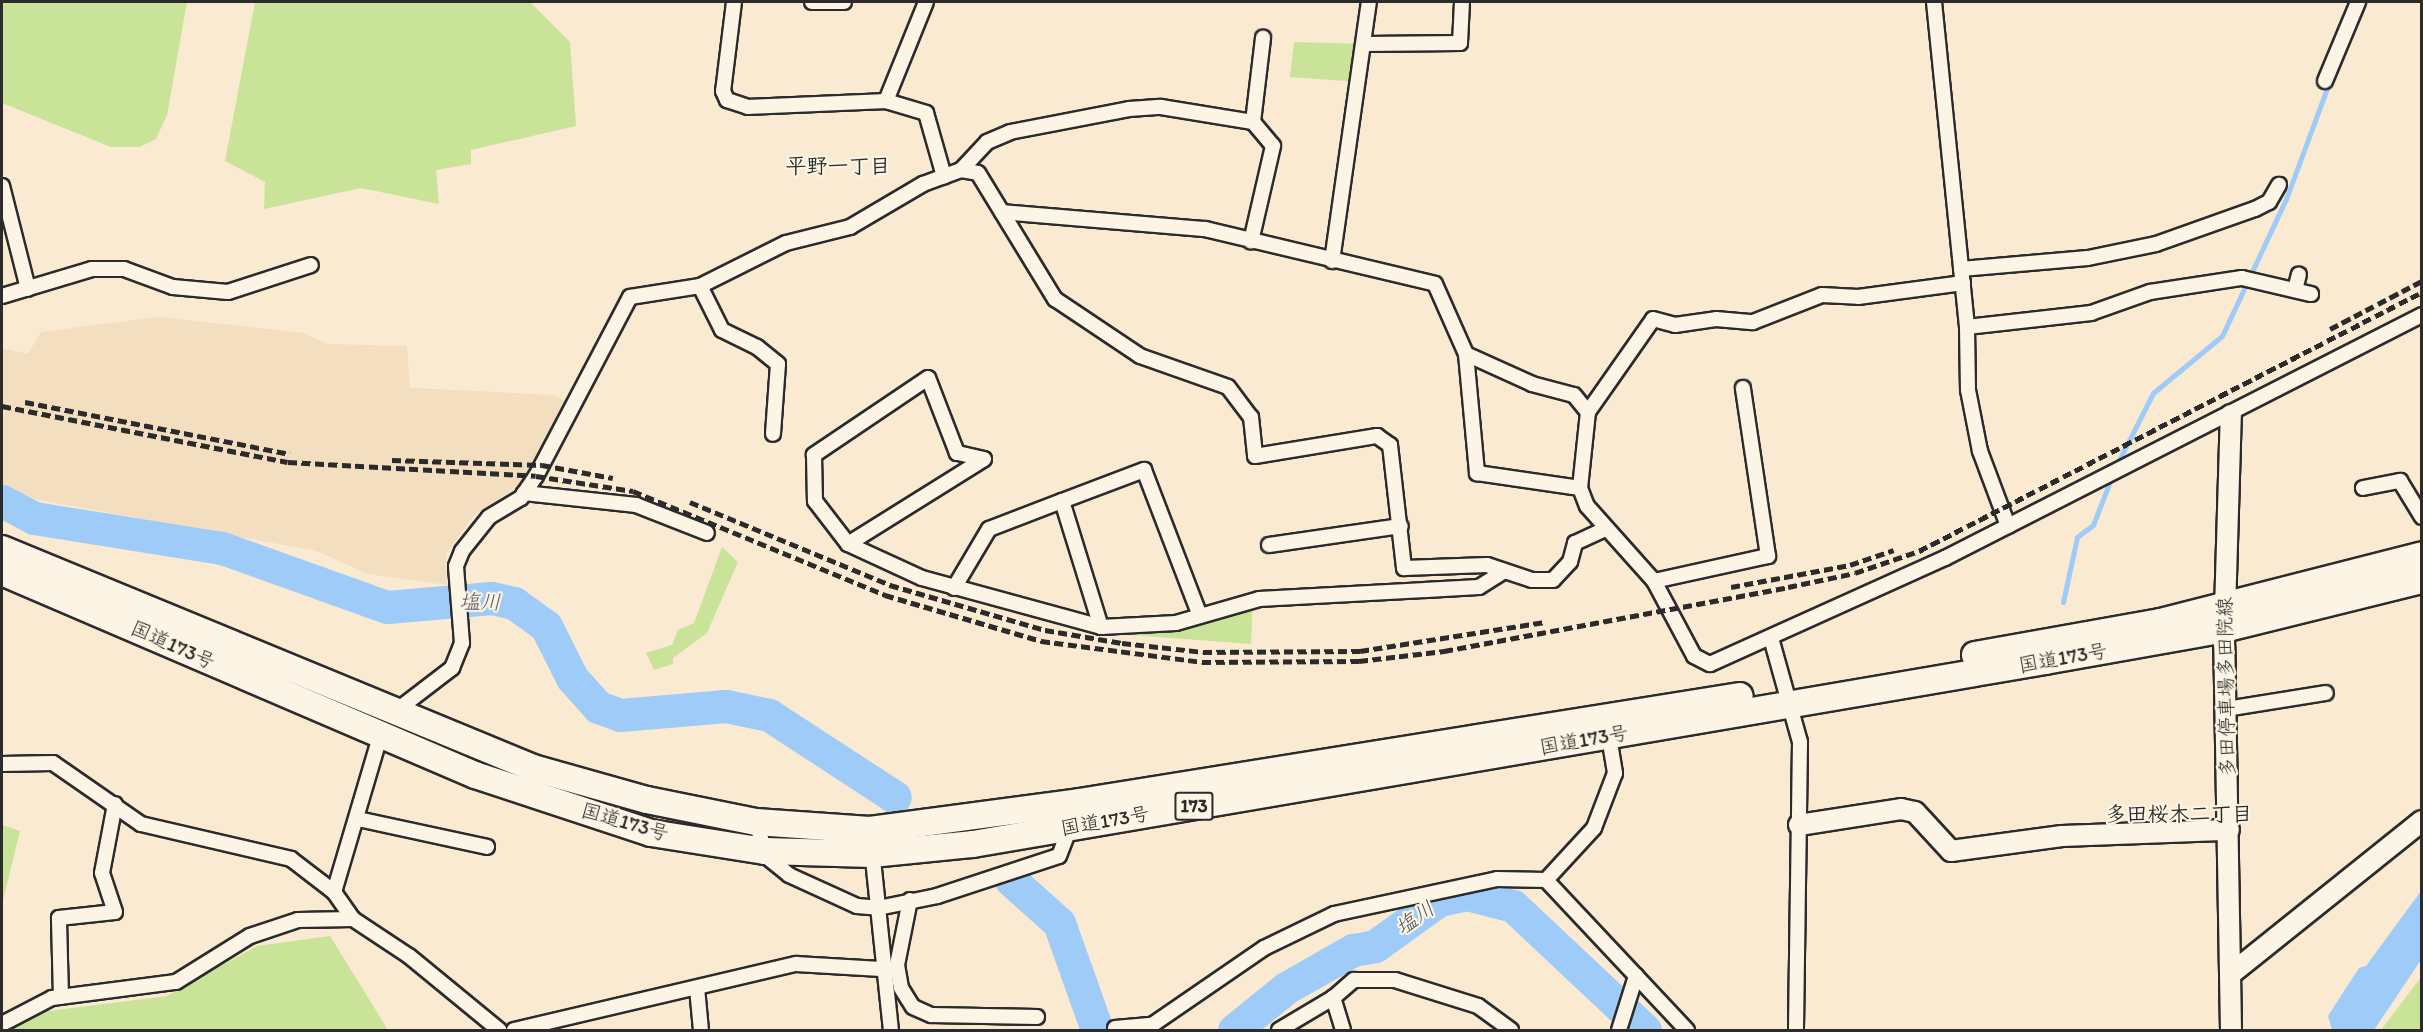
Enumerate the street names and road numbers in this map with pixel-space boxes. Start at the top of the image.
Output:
street label: 多田停車場多田院線 [2212,597,2240,777]
street label: 国道173号 [127,616,219,674]
street label: 国道173号 [2017,638,2109,678]
street label: 国道173号 [1538,720,1630,760]
road number: 173 [1173,791,1215,821]
street label: 国道173号 [578,798,672,846]
street label: 国道173号 [1059,801,1151,841]

